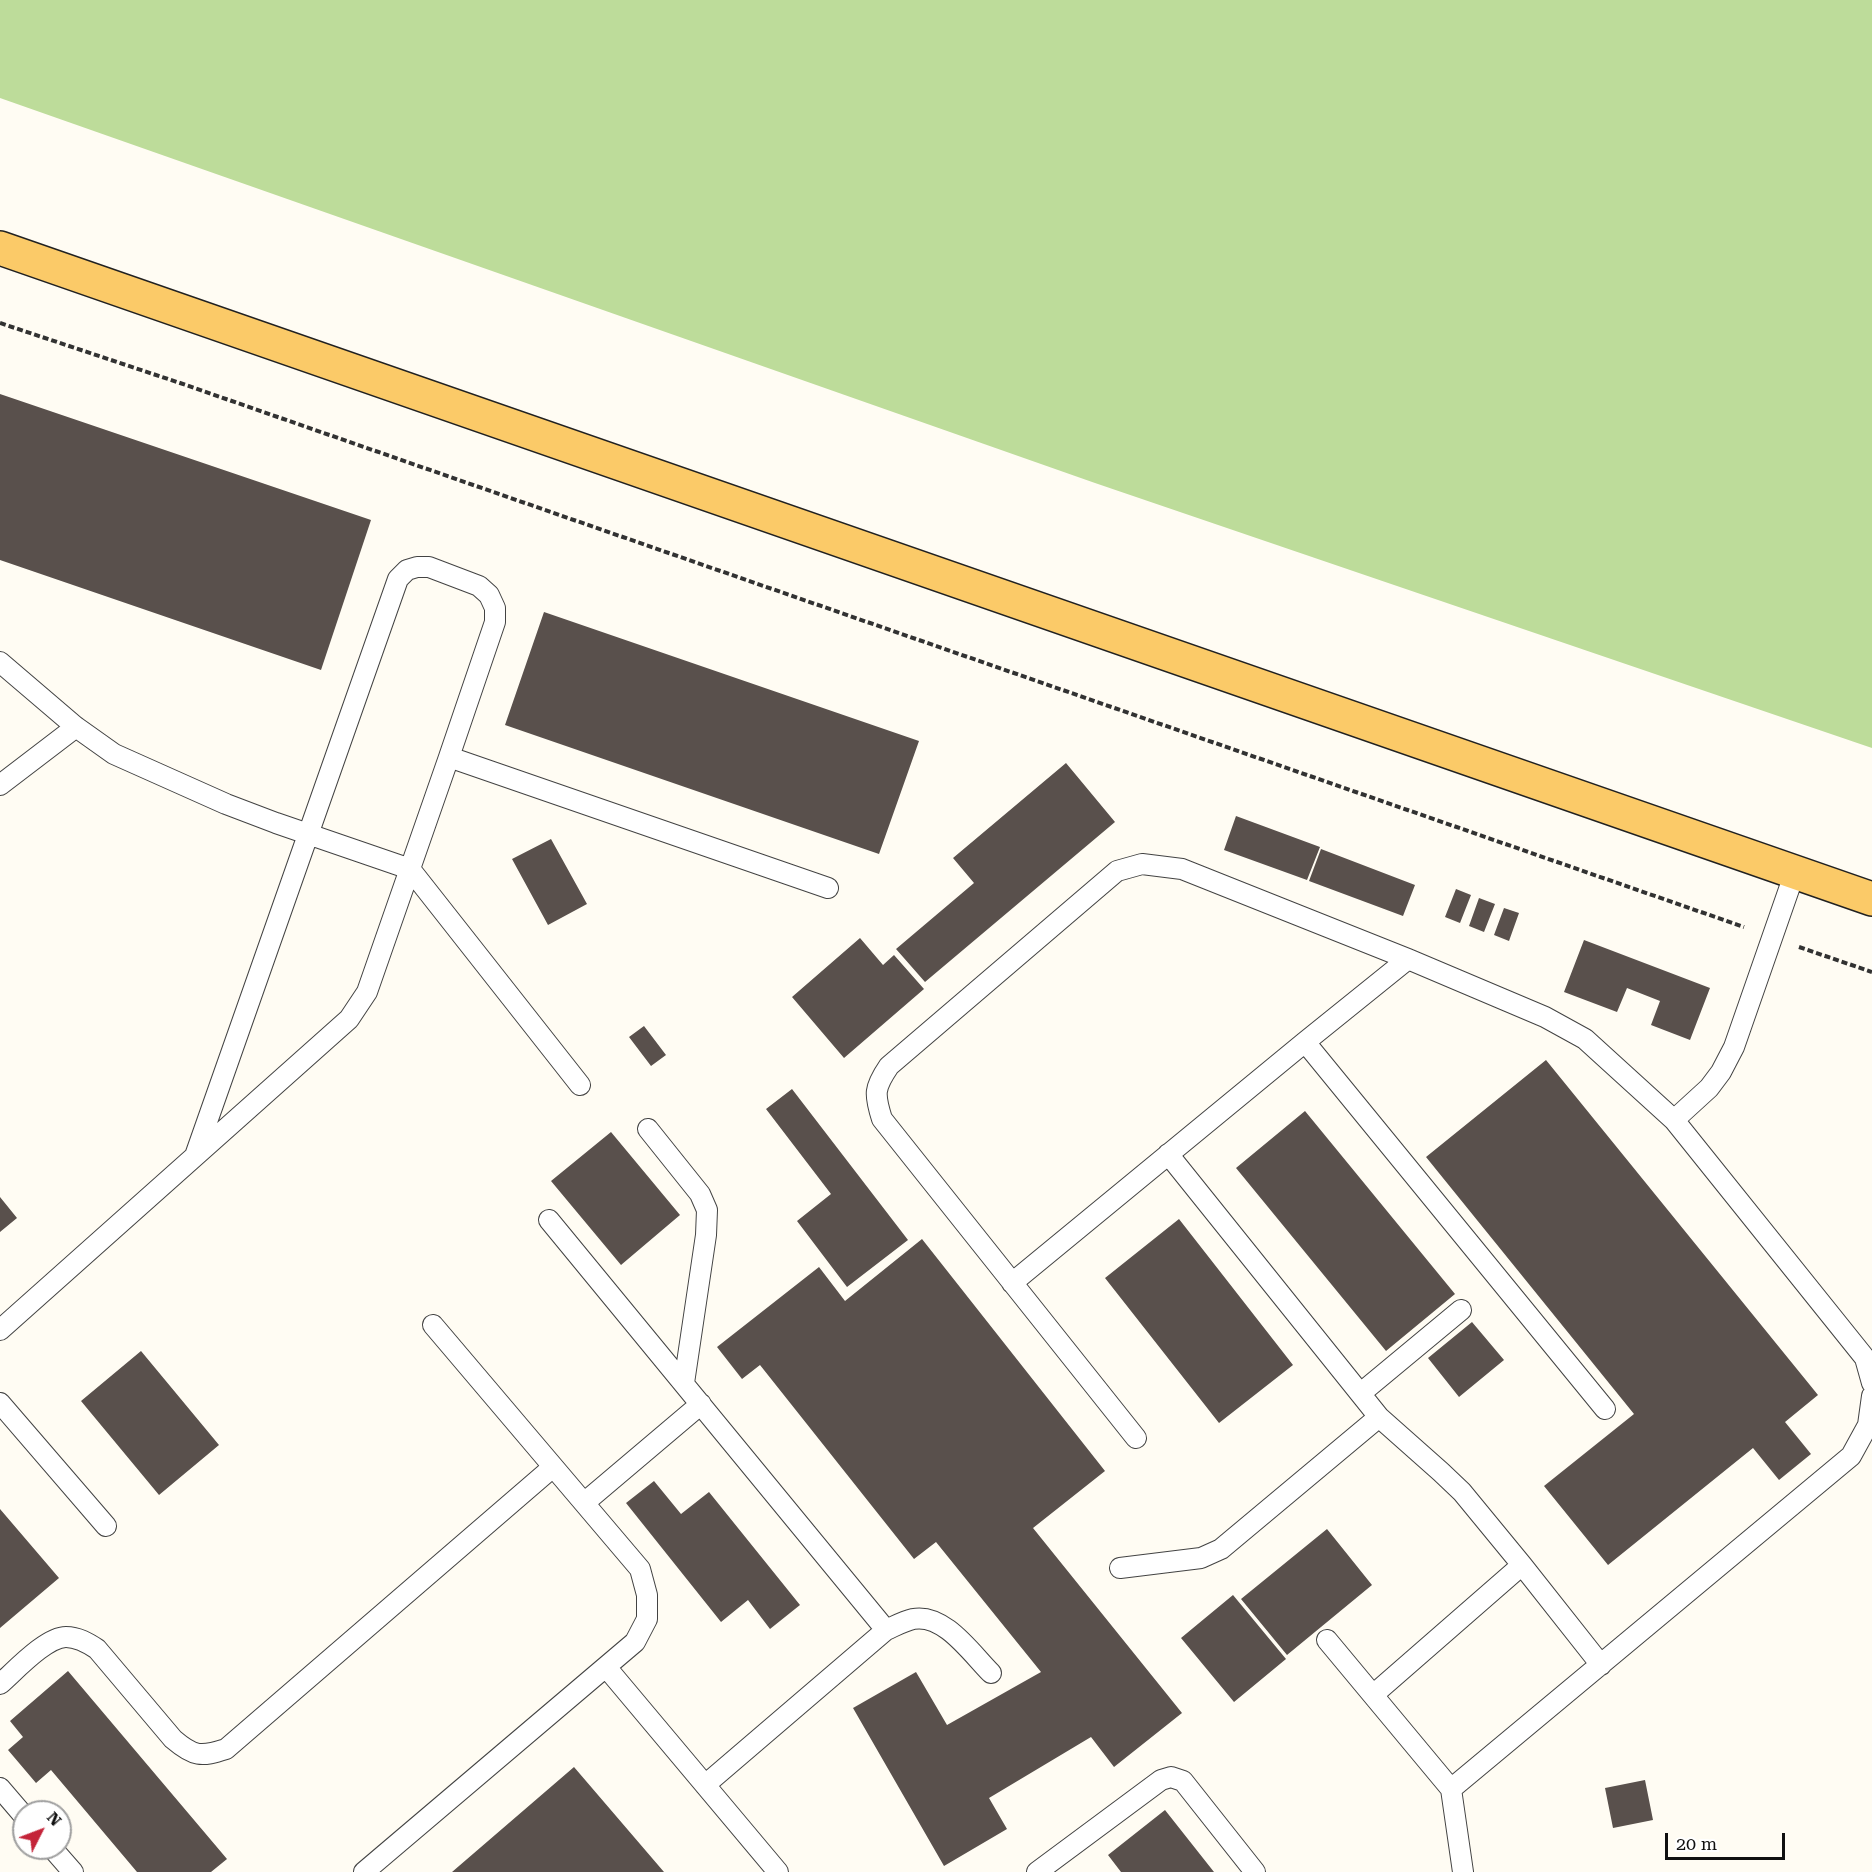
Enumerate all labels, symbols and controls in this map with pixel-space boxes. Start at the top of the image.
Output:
north arrow [12,1800,72,1860]
text: N [43,1808,65,1830]
scale bar [1668,1821,1788,1859]
text: 20 m [1676,1833,1717,1854]

